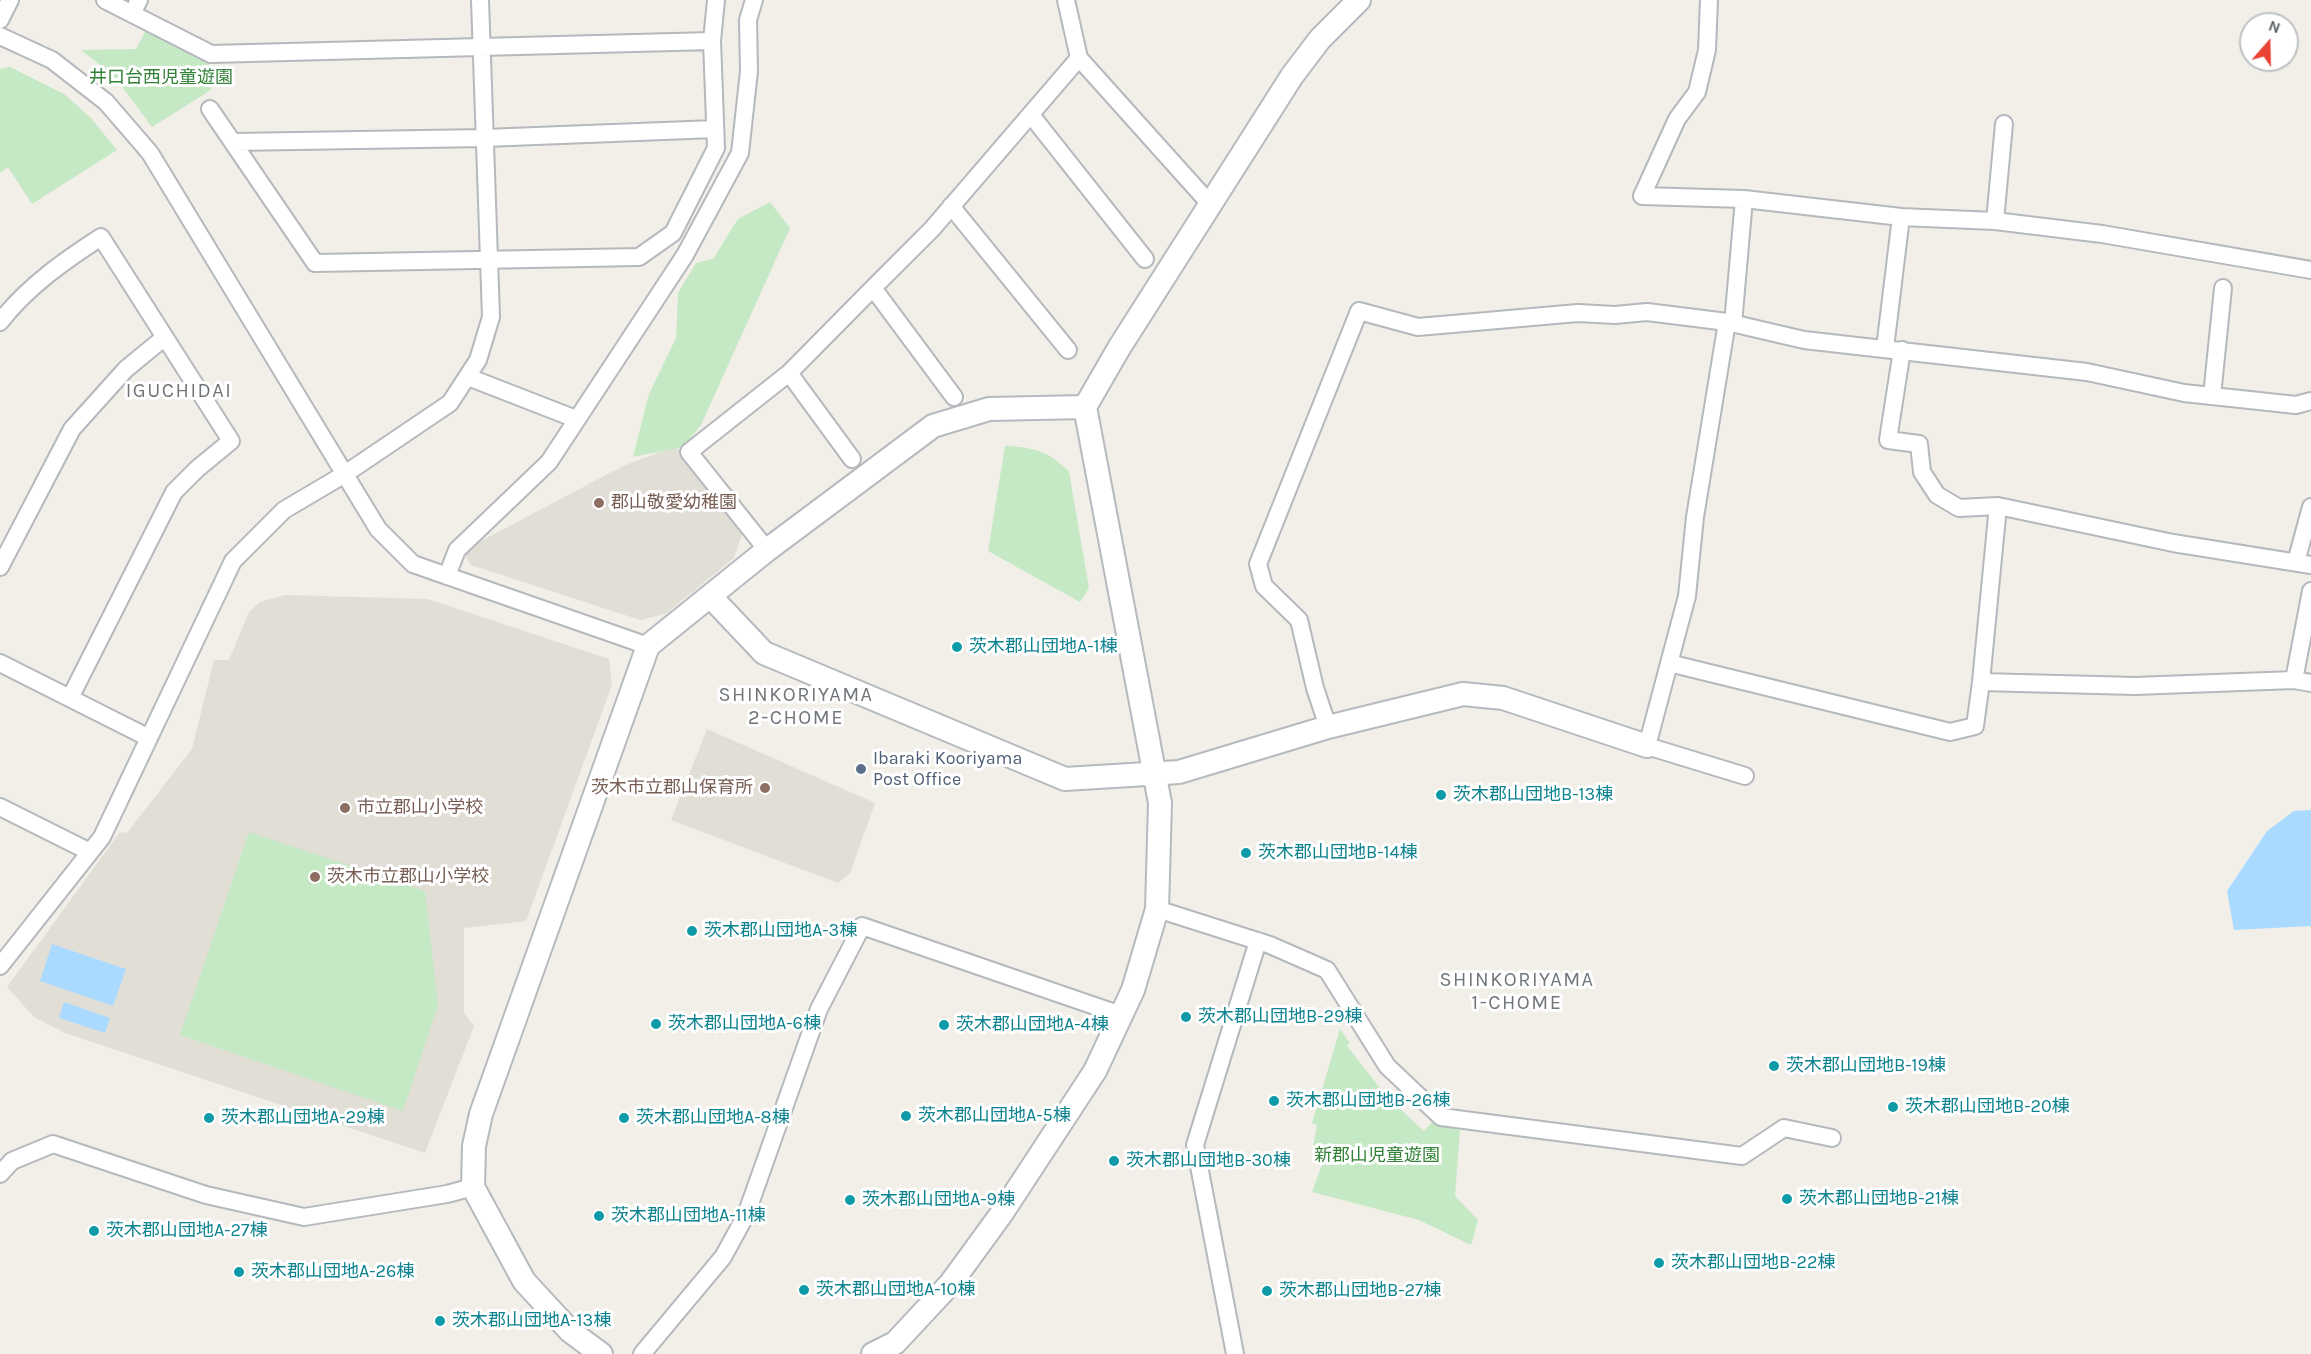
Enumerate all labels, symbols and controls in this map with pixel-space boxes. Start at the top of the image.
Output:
north arrow [2239,12,2299,72]
text: N [2266,16,2283,37]
park label: 井口台西児童遊園 [89,67,233,89]
district label: IGUCHIDAI [126,379,232,403]
place label: 郡山敬愛幼稚園 [611,492,737,514]
marker: 郡山敬愛幼稚園 [592,496,606,510]
place label: 茨木郡山団地A-1棟 [969,636,1118,658]
marker: 茨木郡山団地A-1棟 [950,640,964,654]
district label: SHINKORIYAMA 2-CHOME [718,683,874,730]
place label: Ibaraki Kooriyama Post Office [873,748,1022,790]
marker: Ibaraki Kooriyama Post Office [854,762,868,776]
place label: 茨木市立郡山保育所 [591,777,753,799]
marker: 茨木市立郡山保育所 [758,781,772,795]
place label: 茨木郡山団地B-13棟 [1453,784,1613,806]
marker: 茨木郡山団地B-13棟 [1434,788,1448,802]
place label: 市立郡山小学校 [357,797,483,819]
marker: 市立郡山小学校 [338,801,352,815]
place label: 茨木郡山団地B-14棟 [1258,842,1417,864]
marker: 茨木郡山団地B-14棟 [1239,846,1253,860]
place label: 茨木市立郡山小学校 [327,866,489,888]
marker: 茨木市立郡山小学校 [308,870,322,884]
place label: 茨木郡山団地A-3棟 [704,920,857,942]
marker: 茨木郡山団地A-3棟 [685,924,699,938]
district label: SHINKORIYAMA 1-CHOME [1439,968,1595,1015]
place label: 茨木郡山団地B-29棟 [1198,1006,1362,1028]
marker: 茨木郡山団地B-29棟 [1179,1010,1193,1024]
place label: 茨木郡山団地A-6棟 [668,1013,821,1035]
place label: 茨木郡山団地A-4棟 [956,1014,1109,1036]
marker: 茨木郡山団地A-6棟 [649,1017,663,1031]
marker: 茨木郡山団地A-4棟 [937,1018,951,1032]
place label: 茨木郡山団地B-19棟 [1786,1055,1946,1077]
marker: 茨木郡山団地B-19棟 [1767,1059,1781,1073]
place label: 茨木郡山団地B-26棟 [1286,1090,1450,1112]
marker: 茨木郡山団地B-26棟 [1267,1094,1281,1108]
place label: 茨木郡山団地B-20棟 [1905,1096,2070,1118]
marker: 茨木郡山団地B-20棟 [1886,1100,1900,1114]
place label: 茨木郡山団地A-5棟 [918,1105,1071,1127]
place label: 茨木郡山団地A-29棟 [221,1107,384,1129]
place label: 茨木郡山団地A-8棟 [636,1107,790,1129]
marker: 茨木郡山団地A-5棟 [899,1109,913,1123]
marker: 茨木郡山団地A-29棟 [202,1111,216,1125]
marker: 茨木郡山団地A-8棟 [617,1111,631,1125]
park label: 新郡山児童遊園 [1314,1145,1440,1167]
place label: 茨木郡山団地B-30棟 [1126,1150,1291,1172]
marker: 茨木郡山団地B-30棟 [1107,1154,1121,1168]
place label: 茨木郡山団地B-21棟 [1799,1188,1959,1210]
place label: 茨木郡山団地A-9棟 [862,1189,1015,1211]
marker: 茨木郡山団地B-21棟 [1780,1192,1794,1206]
marker: 茨木郡山団地A-9棟 [843,1193,857,1207]
place label: 茨木郡山団地A-11棟 [611,1205,766,1227]
marker: 茨木郡山団地A-11棟 [592,1209,606,1223]
place label: 茨木郡山団地A-27棟 [106,1220,267,1242]
marker: 茨木郡山団地A-27棟 [87,1224,101,1238]
place label: 茨木郡山団地B-22棟 [1671,1252,1835,1274]
marker: 茨木郡山団地B-22棟 [1652,1256,1666,1270]
place label: 茨木郡山団地A-26棟 [251,1261,414,1283]
marker: 茨木郡山団地A-26棟 [232,1265,246,1279]
place label: 茨木郡山団地A-10棟 [816,1279,975,1301]
place label: 茨木郡山団地B-27棟 [1279,1280,1441,1302]
marker: 茨木郡山団地A-10棟 [797,1283,811,1297]
marker: 茨木郡山団地B-27棟 [1260,1284,1274,1298]
place label: 茨木郡山団地A-13棟 [452,1310,611,1332]
marker: 茨木郡山団地A-13棟 [433,1314,447,1328]

